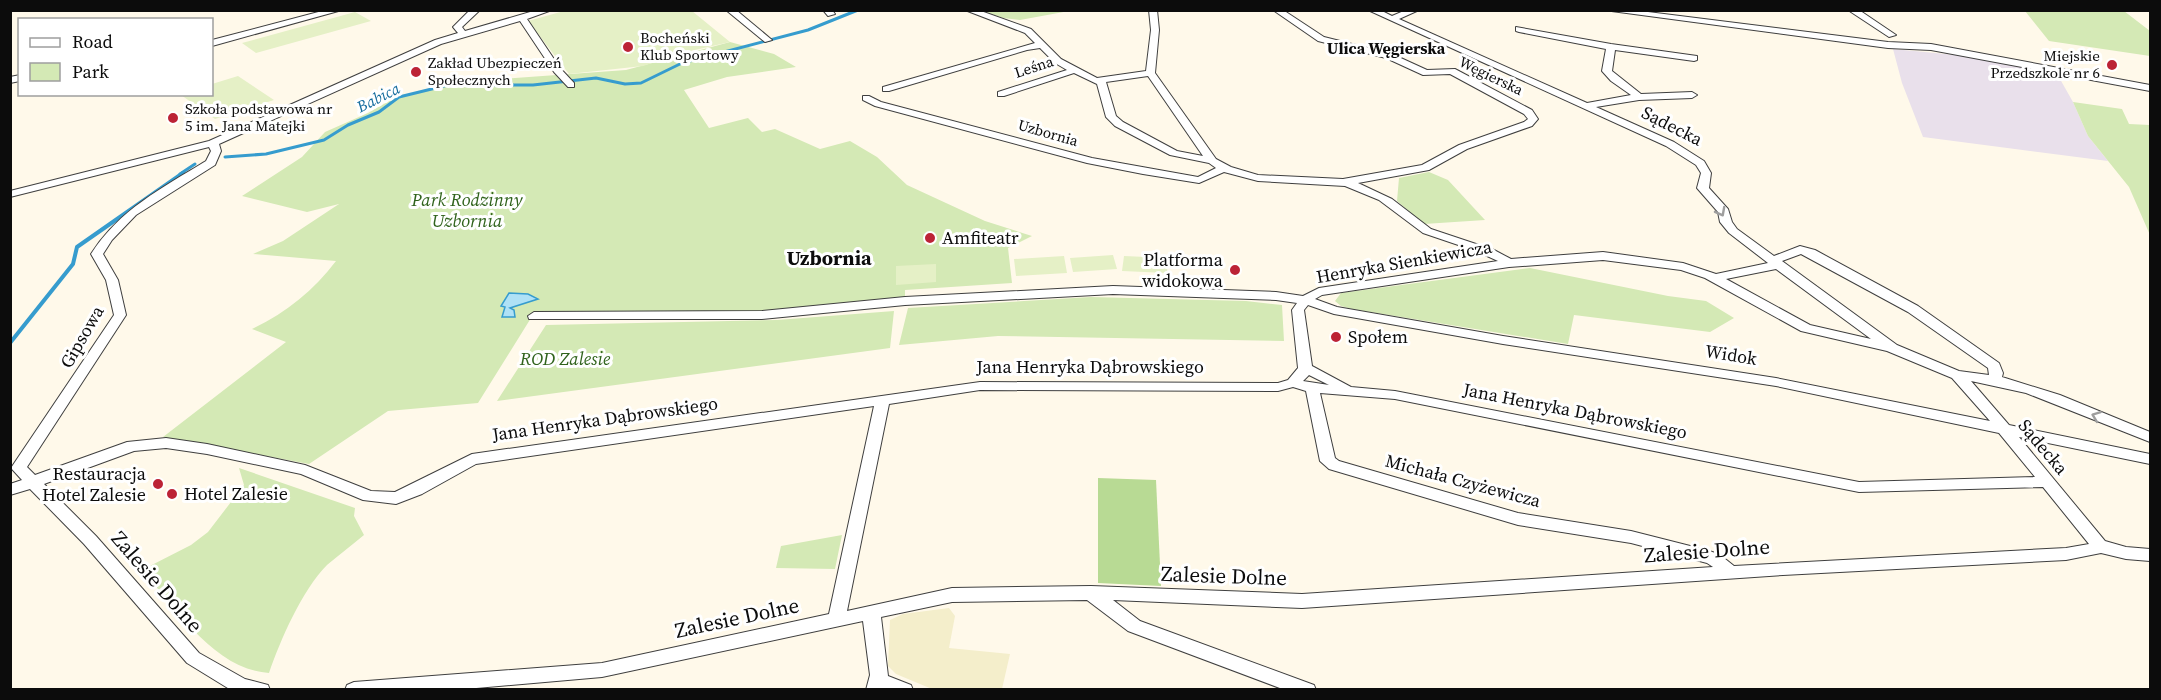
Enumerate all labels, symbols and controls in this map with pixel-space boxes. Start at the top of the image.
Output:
legend [18,18,213,96]
place label: Bocheński Klub Sportowy [640,27,739,65]
text: Road [72,29,113,54]
district label: Ulica Węgierska [1327,37,1446,59]
marker: Bocheński Klub Sportowy [621,40,635,54]
place label: Miejskie Przedszkole nr 6 [1991,45,2100,83]
street label: Leśna [1012,50,1056,83]
street label: Węgierska [1455,51,1527,100]
place label: Zakład Ubezpieczeń Społecznych [428,52,562,90]
marker: Miejskie Przedszkole nr 6 [2105,58,2119,72]
text: Park [72,59,109,84]
marker: Zakład Ubezpieczeń Społecznych [409,65,423,79]
water label: Babica [352,76,404,118]
place label: Szkoła podstawowa nr 5 im. Jana Matejki [185,98,333,136]
street label: Sądecka [1637,100,1708,152]
marker: Szkoła podstawowa nr 5 im. Jana Matejki [166,111,180,125]
street label: Uzbornia [1016,114,1081,151]
park label: Park Rodzinny Uzbornia [411,187,523,233]
one-way arrow [1714,206,1725,216]
place label: Amfiteatr [942,225,1019,250]
marker: Amfiteatr [923,231,937,245]
street label: Henryka Sienkiewicza [1314,234,1495,289]
district label: Uzbornia [786,244,872,272]
place label: Platforma widokowa [1142,247,1224,293]
marker: Platforma widokowa [1228,263,1242,277]
street label: Gipsowa [54,300,110,373]
place label: Społem [1348,324,1408,349]
marker: Społem [1329,330,1343,344]
street label: Widok [1703,338,1759,371]
park label: ROD Zalesie [519,346,611,371]
street label: Jana Henryka Dąbrowskiego [975,354,1204,379]
street label: Jana Henryka Dąbrowskiego [1460,376,1689,445]
street label: Jana Henryka Dąbrowskiego [489,390,719,447]
one-way arrow [2091,411,2102,423]
street label: Sądecka [2013,414,2075,480]
street label: Michała Czyżewicza [1383,448,1544,514]
place label: Restauracja Hotel Zalesie [42,461,147,507]
marker: Restauracja Hotel Zalesie [151,477,165,491]
place label: Hotel Zalesie [184,481,288,506]
marker: Hotel Zalesie [165,487,179,501]
street label: Zalesie Dolne [105,525,210,639]
street label: Zalesie Dolne [1643,532,1771,569]
street label: Zalesie Dolne [1160,559,1288,592]
street label: Zalesie Dolne [672,590,802,645]

